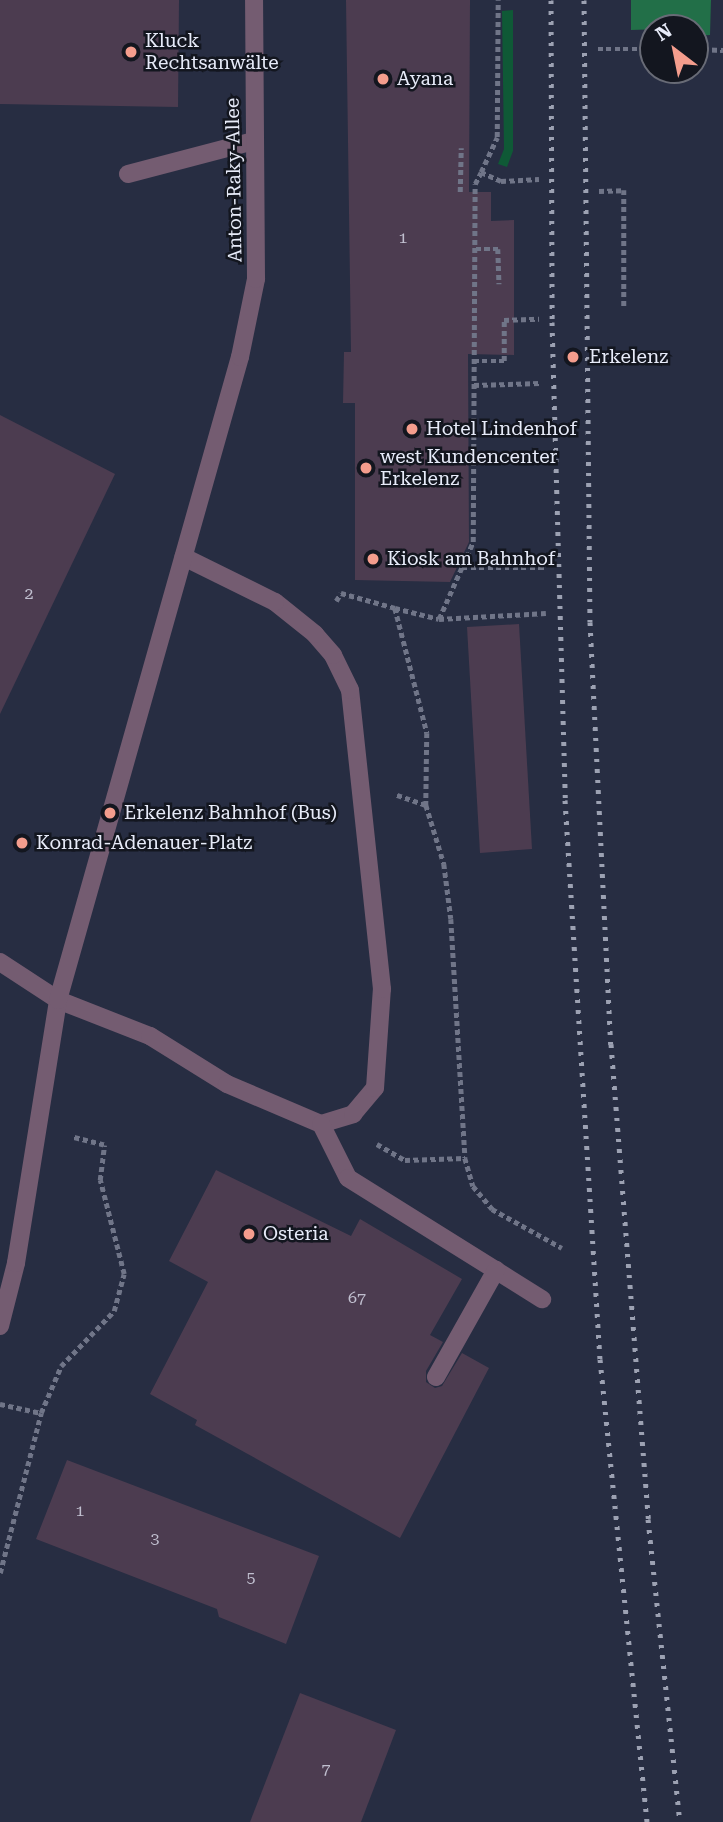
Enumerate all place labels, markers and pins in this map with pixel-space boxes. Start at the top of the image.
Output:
place label: Kluck Rechtsanwälte [145,30,279,74]
marker: Kluck Rechtsanwälte [123,44,139,60]
place label: Ayana [397,68,453,90]
marker: Ayana [375,71,391,87]
place label: Erkelenz [589,346,668,368]
marker: Erkelenz [563,347,583,367]
place label: Hotel Lindenhof [426,418,577,440]
marker: Hotel Lindenhof [404,421,420,437]
place label: west Kundencenter Erkelenz [380,446,557,490]
marker: west Kundencenter Erkelenz [358,460,374,476]
place label: Kiosk am Bahnhof [387,548,555,570]
marker: Kiosk am Bahnhof [365,551,381,567]
place label: Erkelenz Bahnhof (Bus) [124,802,337,824]
marker: Erkelenz Bahnhof (Bus) [102,805,118,821]
place label: Konrad-Adenauer-Platz [36,832,252,854]
marker: Konrad-Adenauer-Platz [14,835,30,851]
place label: Osteria [263,1223,329,1245]
marker: Osteria [241,1226,257,1242]

